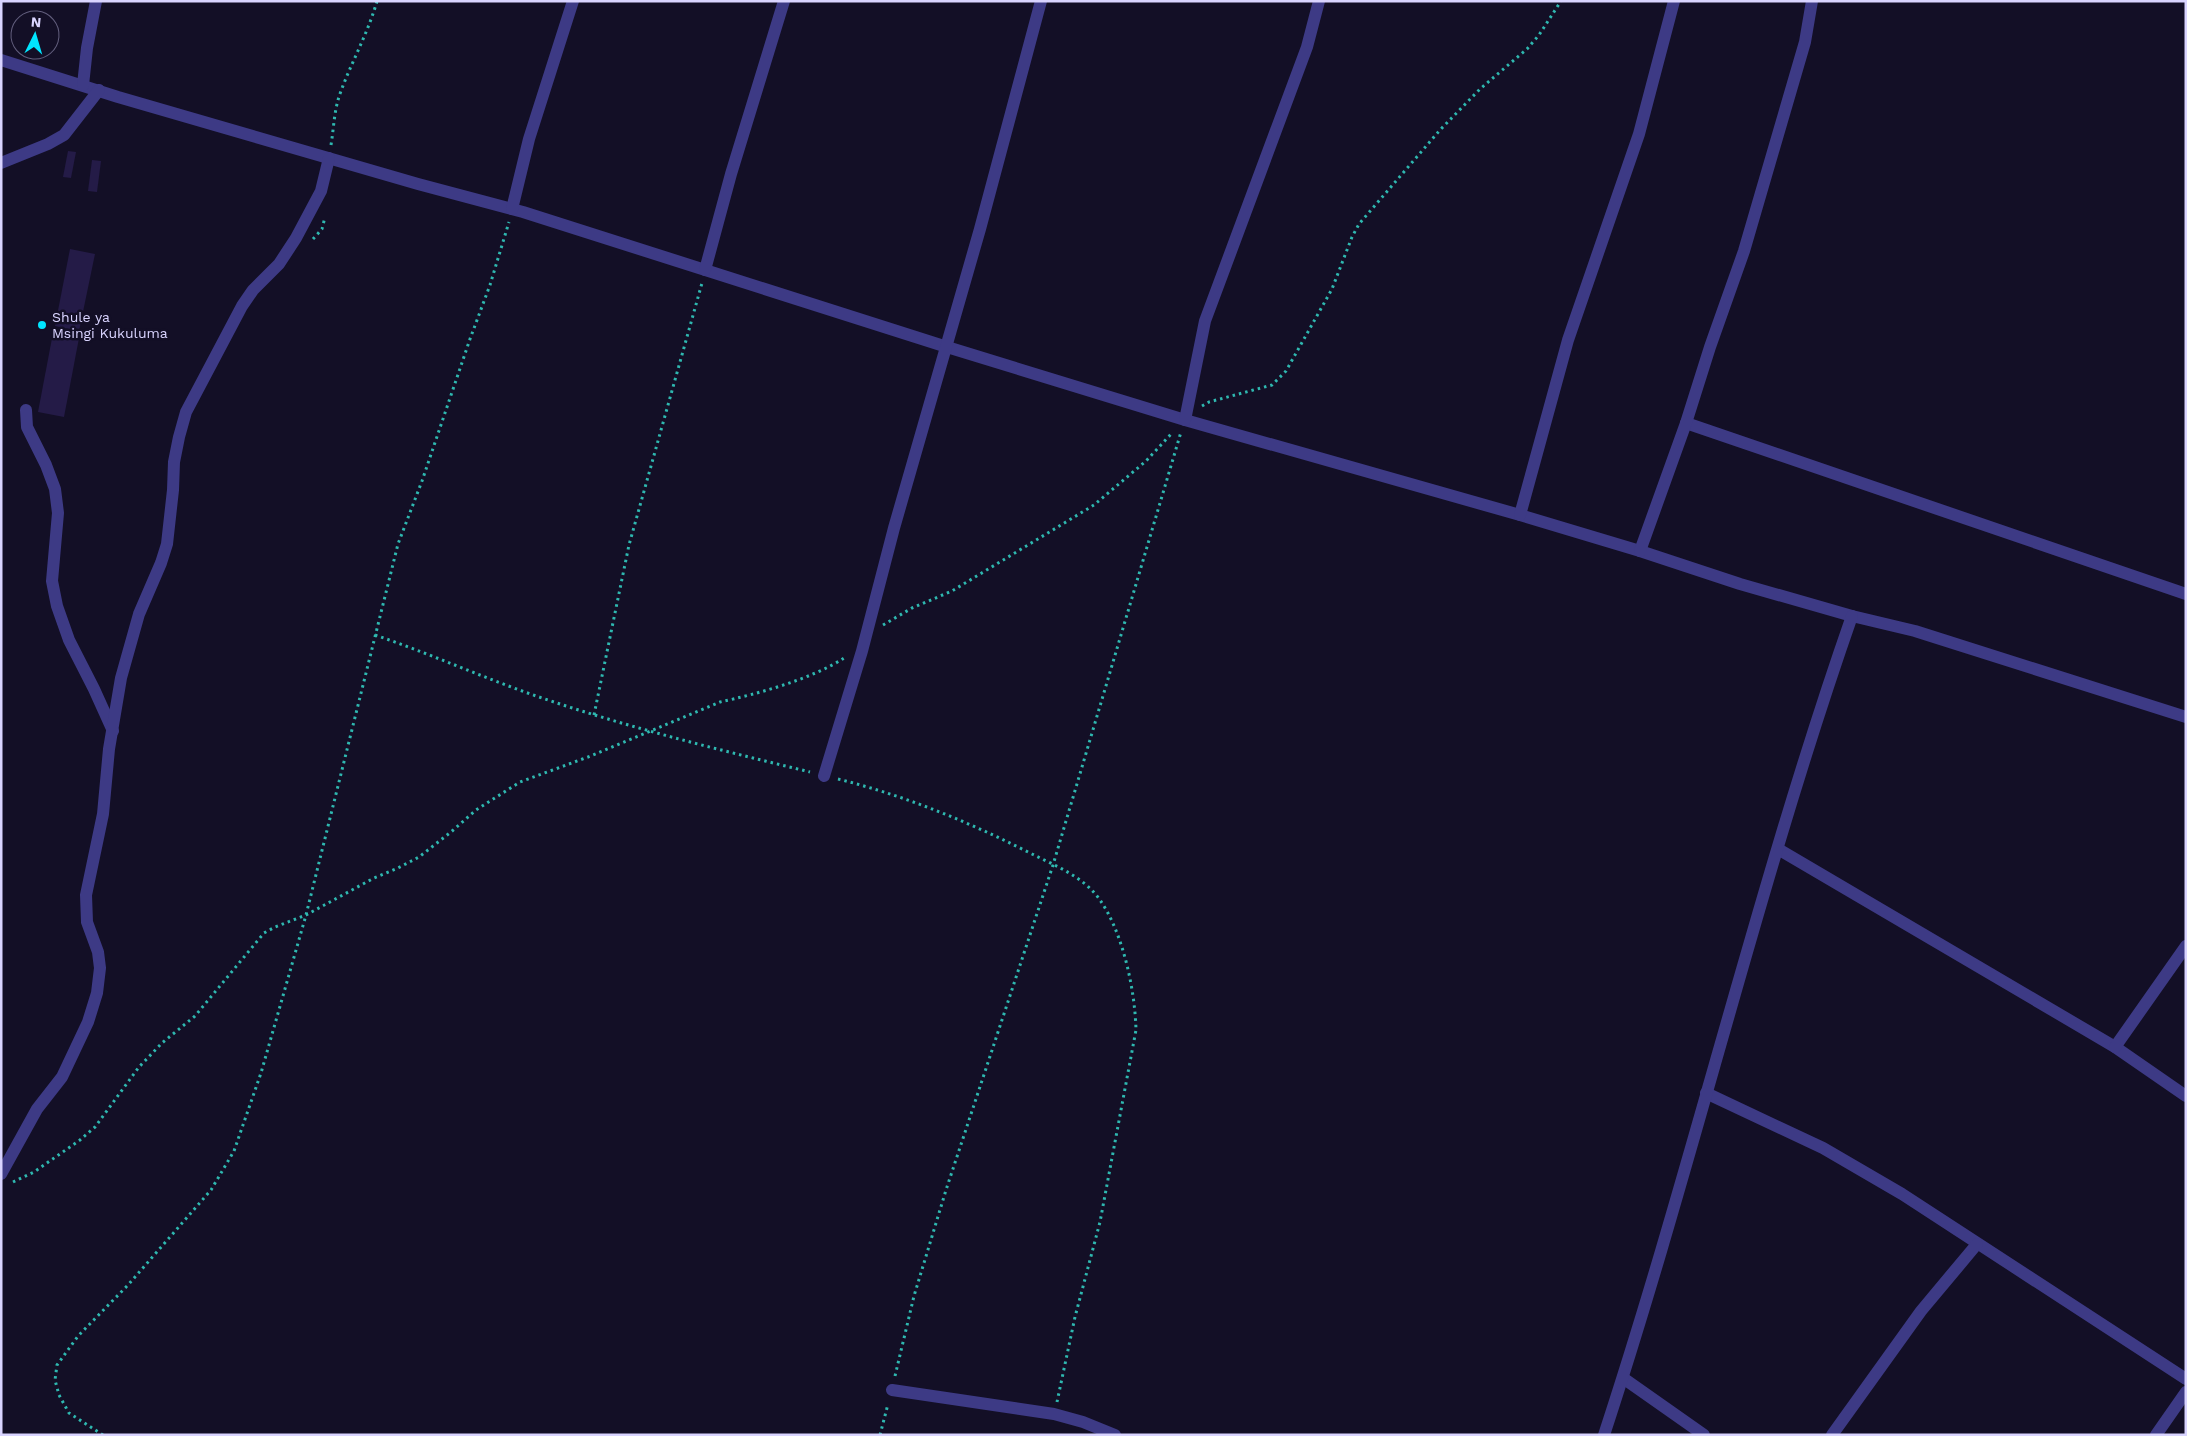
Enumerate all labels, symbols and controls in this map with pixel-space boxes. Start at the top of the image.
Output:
north arrow [10,10,60,60]
text: N [30,14,42,30]
place label: Shule ya Msingi Kukuluma [52,309,168,341]
marker: Shule ya Msingi Kukuluma [36,319,48,331]

